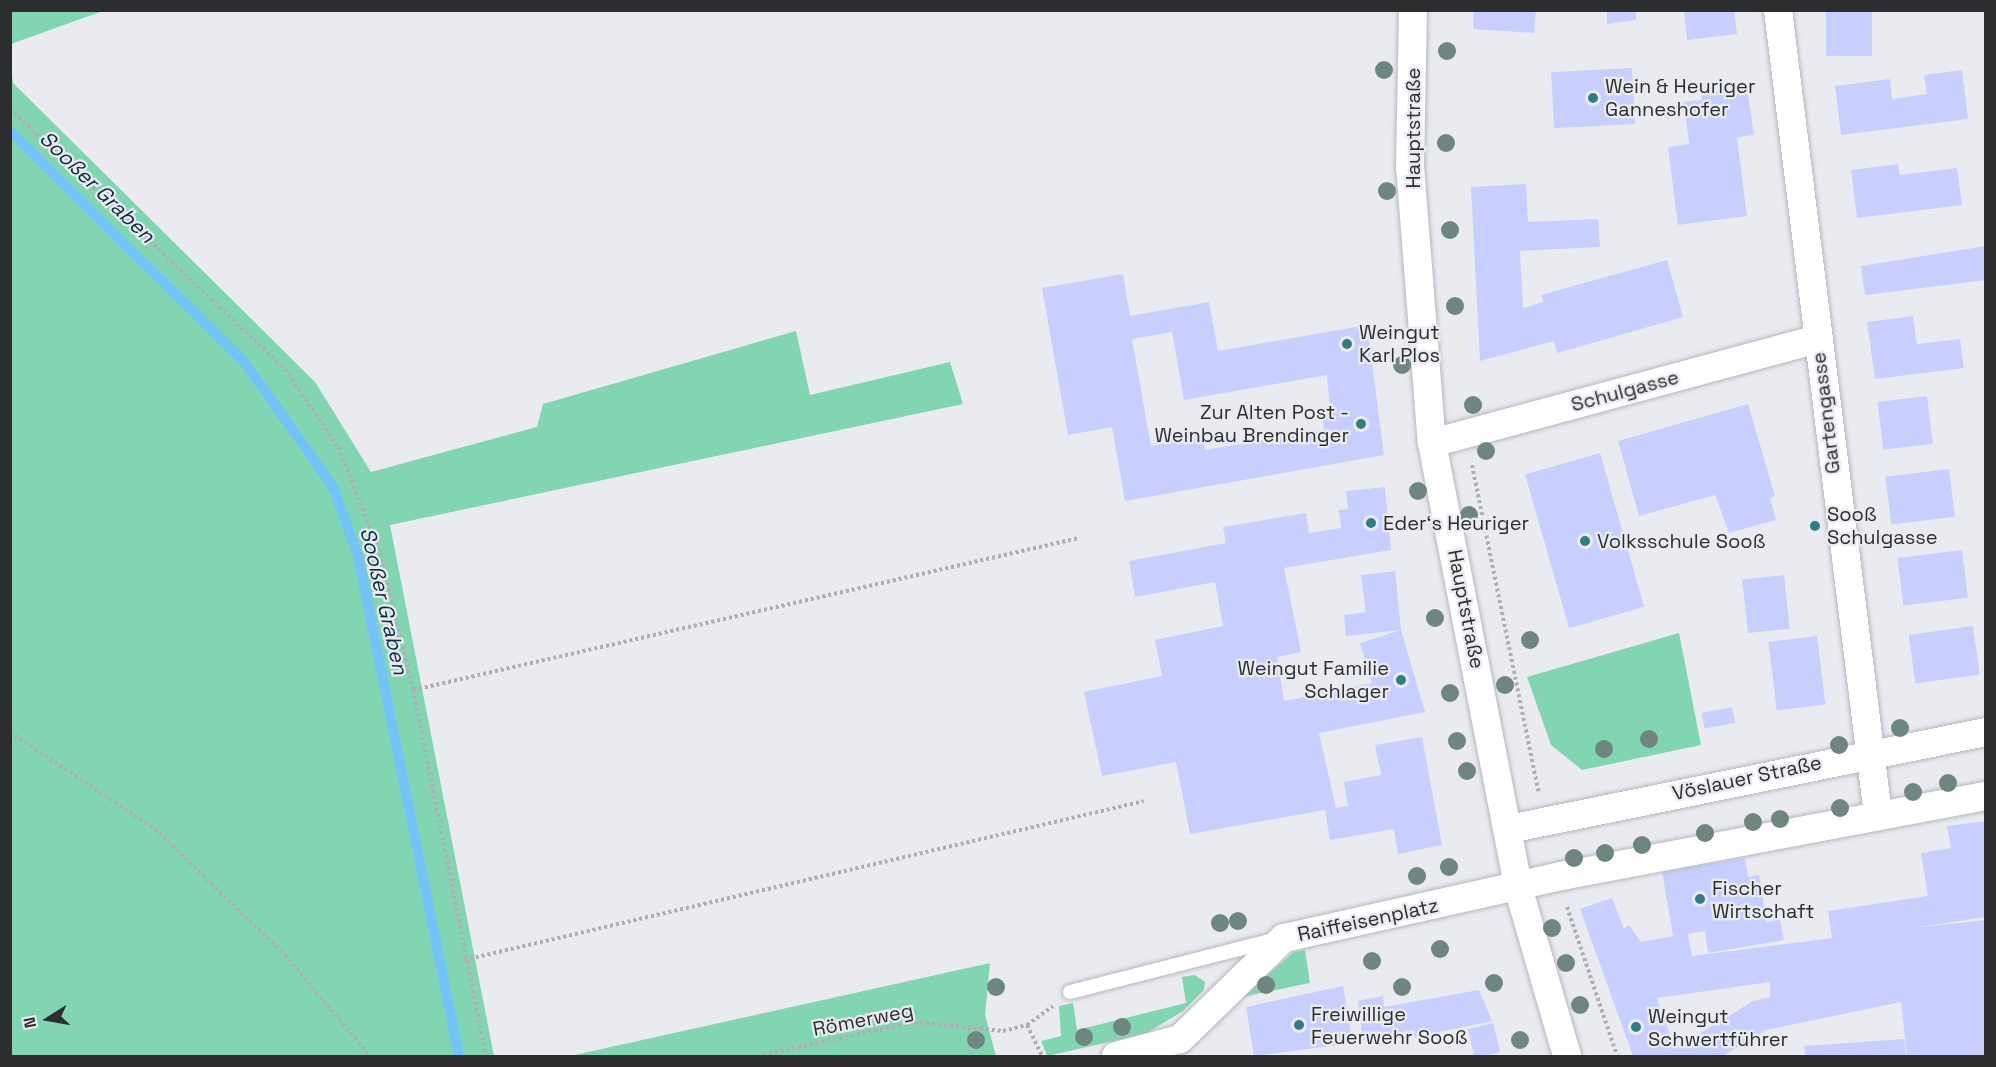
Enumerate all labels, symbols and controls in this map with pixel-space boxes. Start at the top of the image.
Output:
street label: Hauptstraße [1401,68,1425,188]
place label: Wein & Heuriger Ganneshofer [1605,74,1755,121]
marker: Wein & Heuriger Ganneshofer [1586,91,1600,105]
water label: Sooßer Graben [34,126,160,248]
place label: Weingut Karl Plos [1359,320,1440,367]
marker: Weingut Karl Plos [1340,337,1354,351]
street label: Gartengasse [1807,351,1845,475]
street label: Schulgasse [1568,365,1682,417]
place label: Zur Alten Post - Weinbau Brendinger [1155,400,1349,447]
marker: Zur Alten Post - Weinbau Brendinger [1354,417,1368,431]
place label: Sooß Schulgasse [1827,502,1938,549]
place label: Eder‘s Heuriger [1383,511,1529,535]
marker: Eder‘s Heuriger [1364,516,1378,530]
marker: Sooß Schulgasse [1808,519,1822,533]
water label: Sooßer Graben [355,525,413,677]
place label: Volksschule Sooß [1597,529,1765,553]
marker: Volksschule Sooß [1578,534,1592,548]
street label: Hauptstraße [1443,547,1489,671]
place label: Weingut Familie Schlager [1237,656,1389,703]
marker: Weingut Familie Schlager [1394,673,1408,687]
street label: Vöslauer Straße [1670,750,1824,806]
place label: Fischer Wirtschaft [1712,876,1814,923]
marker: Fischer Wirtschaft [1693,892,1707,906]
street label: Raiffeisenplatz [1295,893,1441,947]
north arrow [18,989,78,1049]
street label: Römerweg [811,998,915,1042]
place label: Freiwillige Feuerwehr Sooß [1311,1002,1467,1049]
place label: Weingut Schwertführer [1648,1004,1788,1051]
text: N [19,1015,41,1030]
marker: Freiwillige Feuerwehr Sooß [1292,1018,1306,1032]
marker: Weingut Schwertführer [1629,1020,1643,1034]

